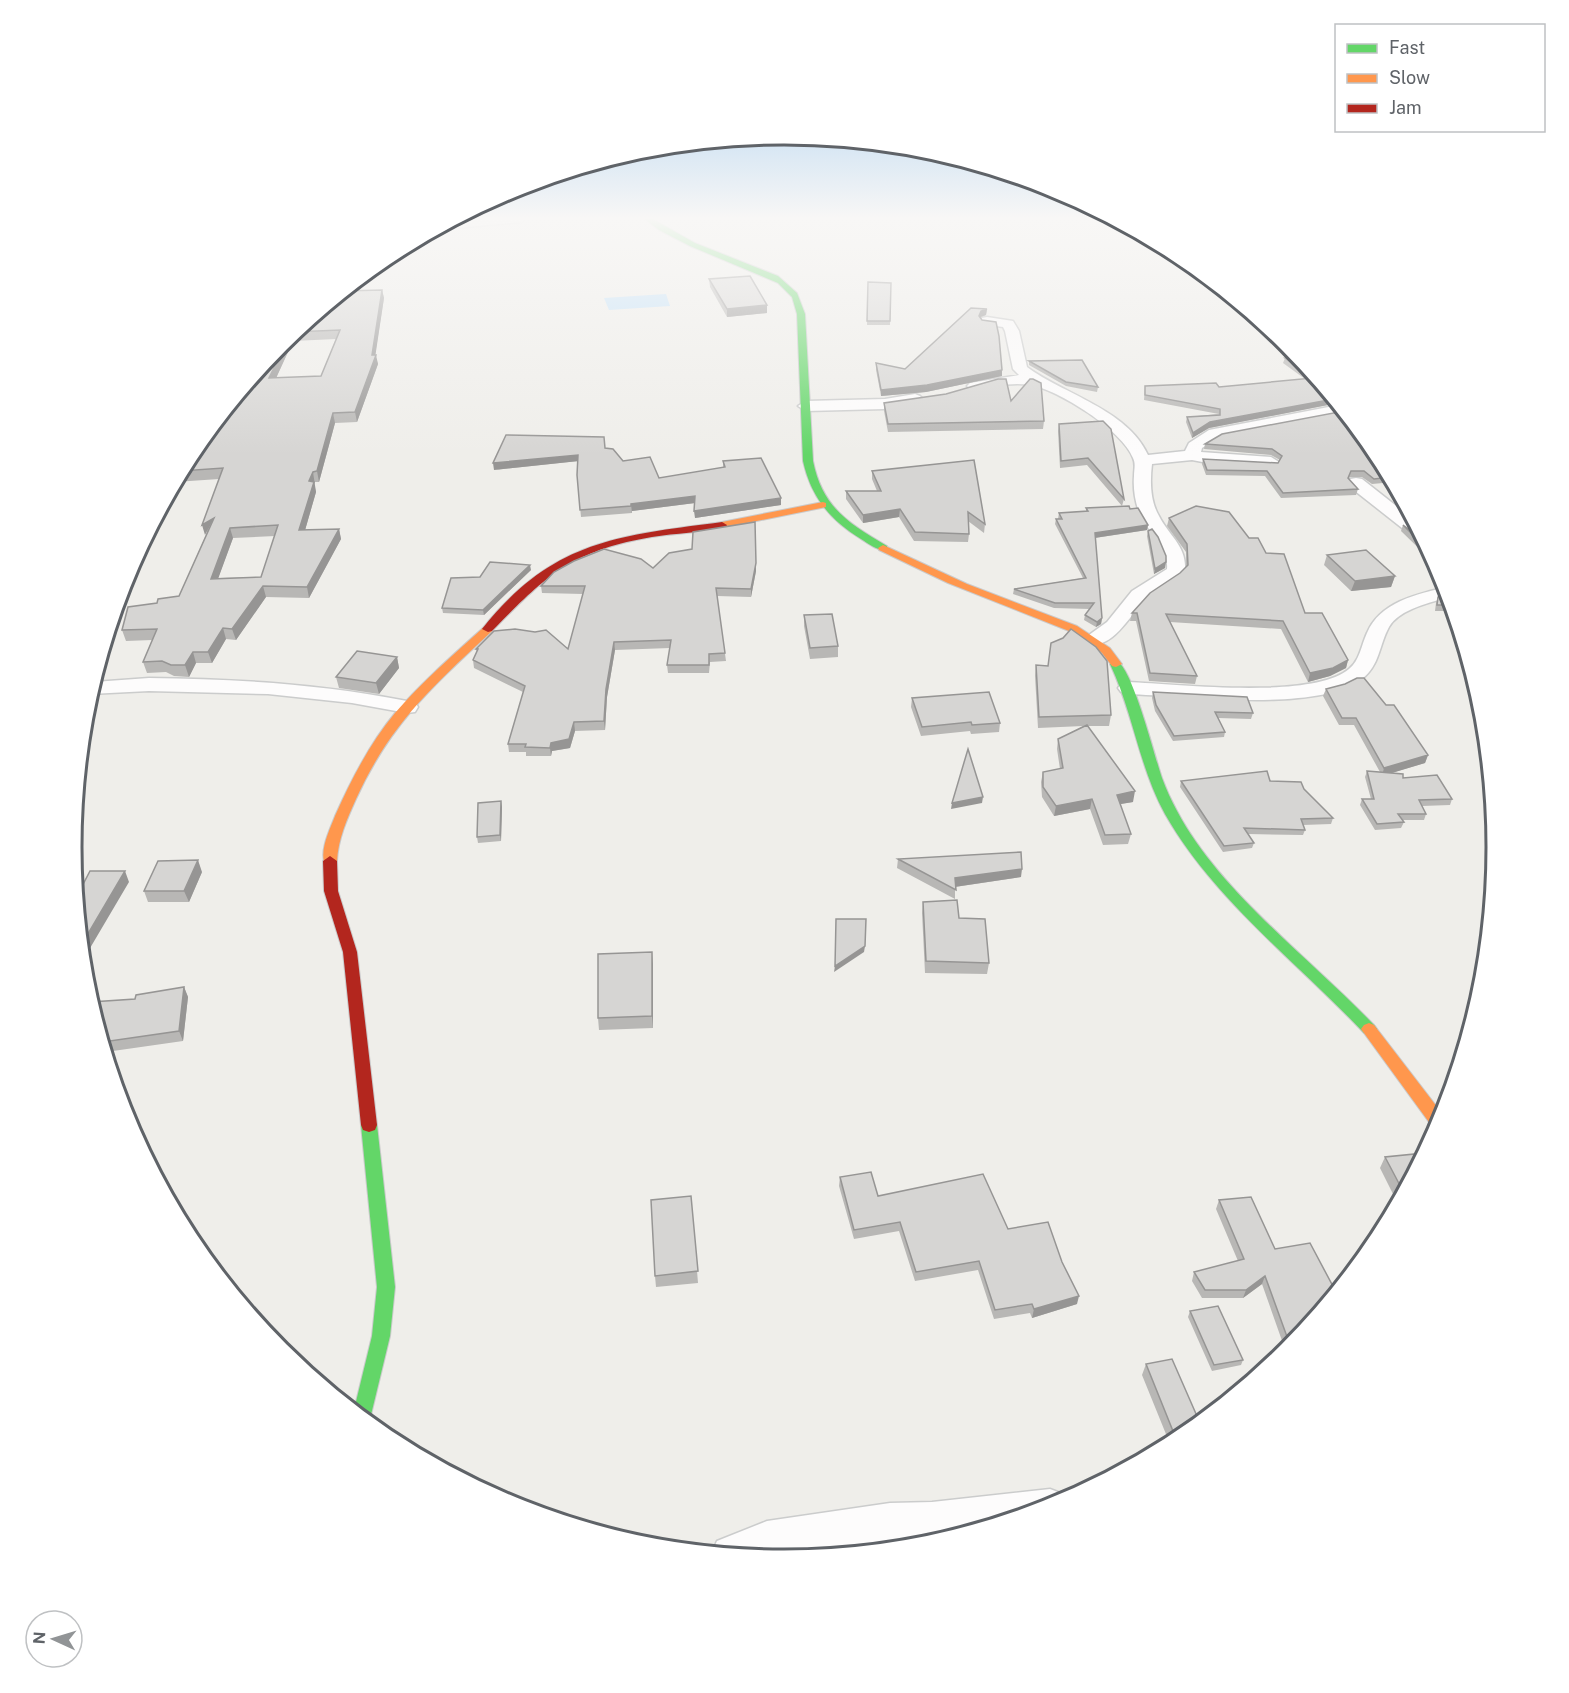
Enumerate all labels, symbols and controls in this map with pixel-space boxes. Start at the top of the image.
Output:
legend [1335,24,1545,132]
text: Fast [1389,37,1425,58]
text: Slow [1389,67,1430,88]
text: Jam [1389,97,1422,118]
north arrow [24,1609,84,1669]
text: N [30,1631,49,1645]

